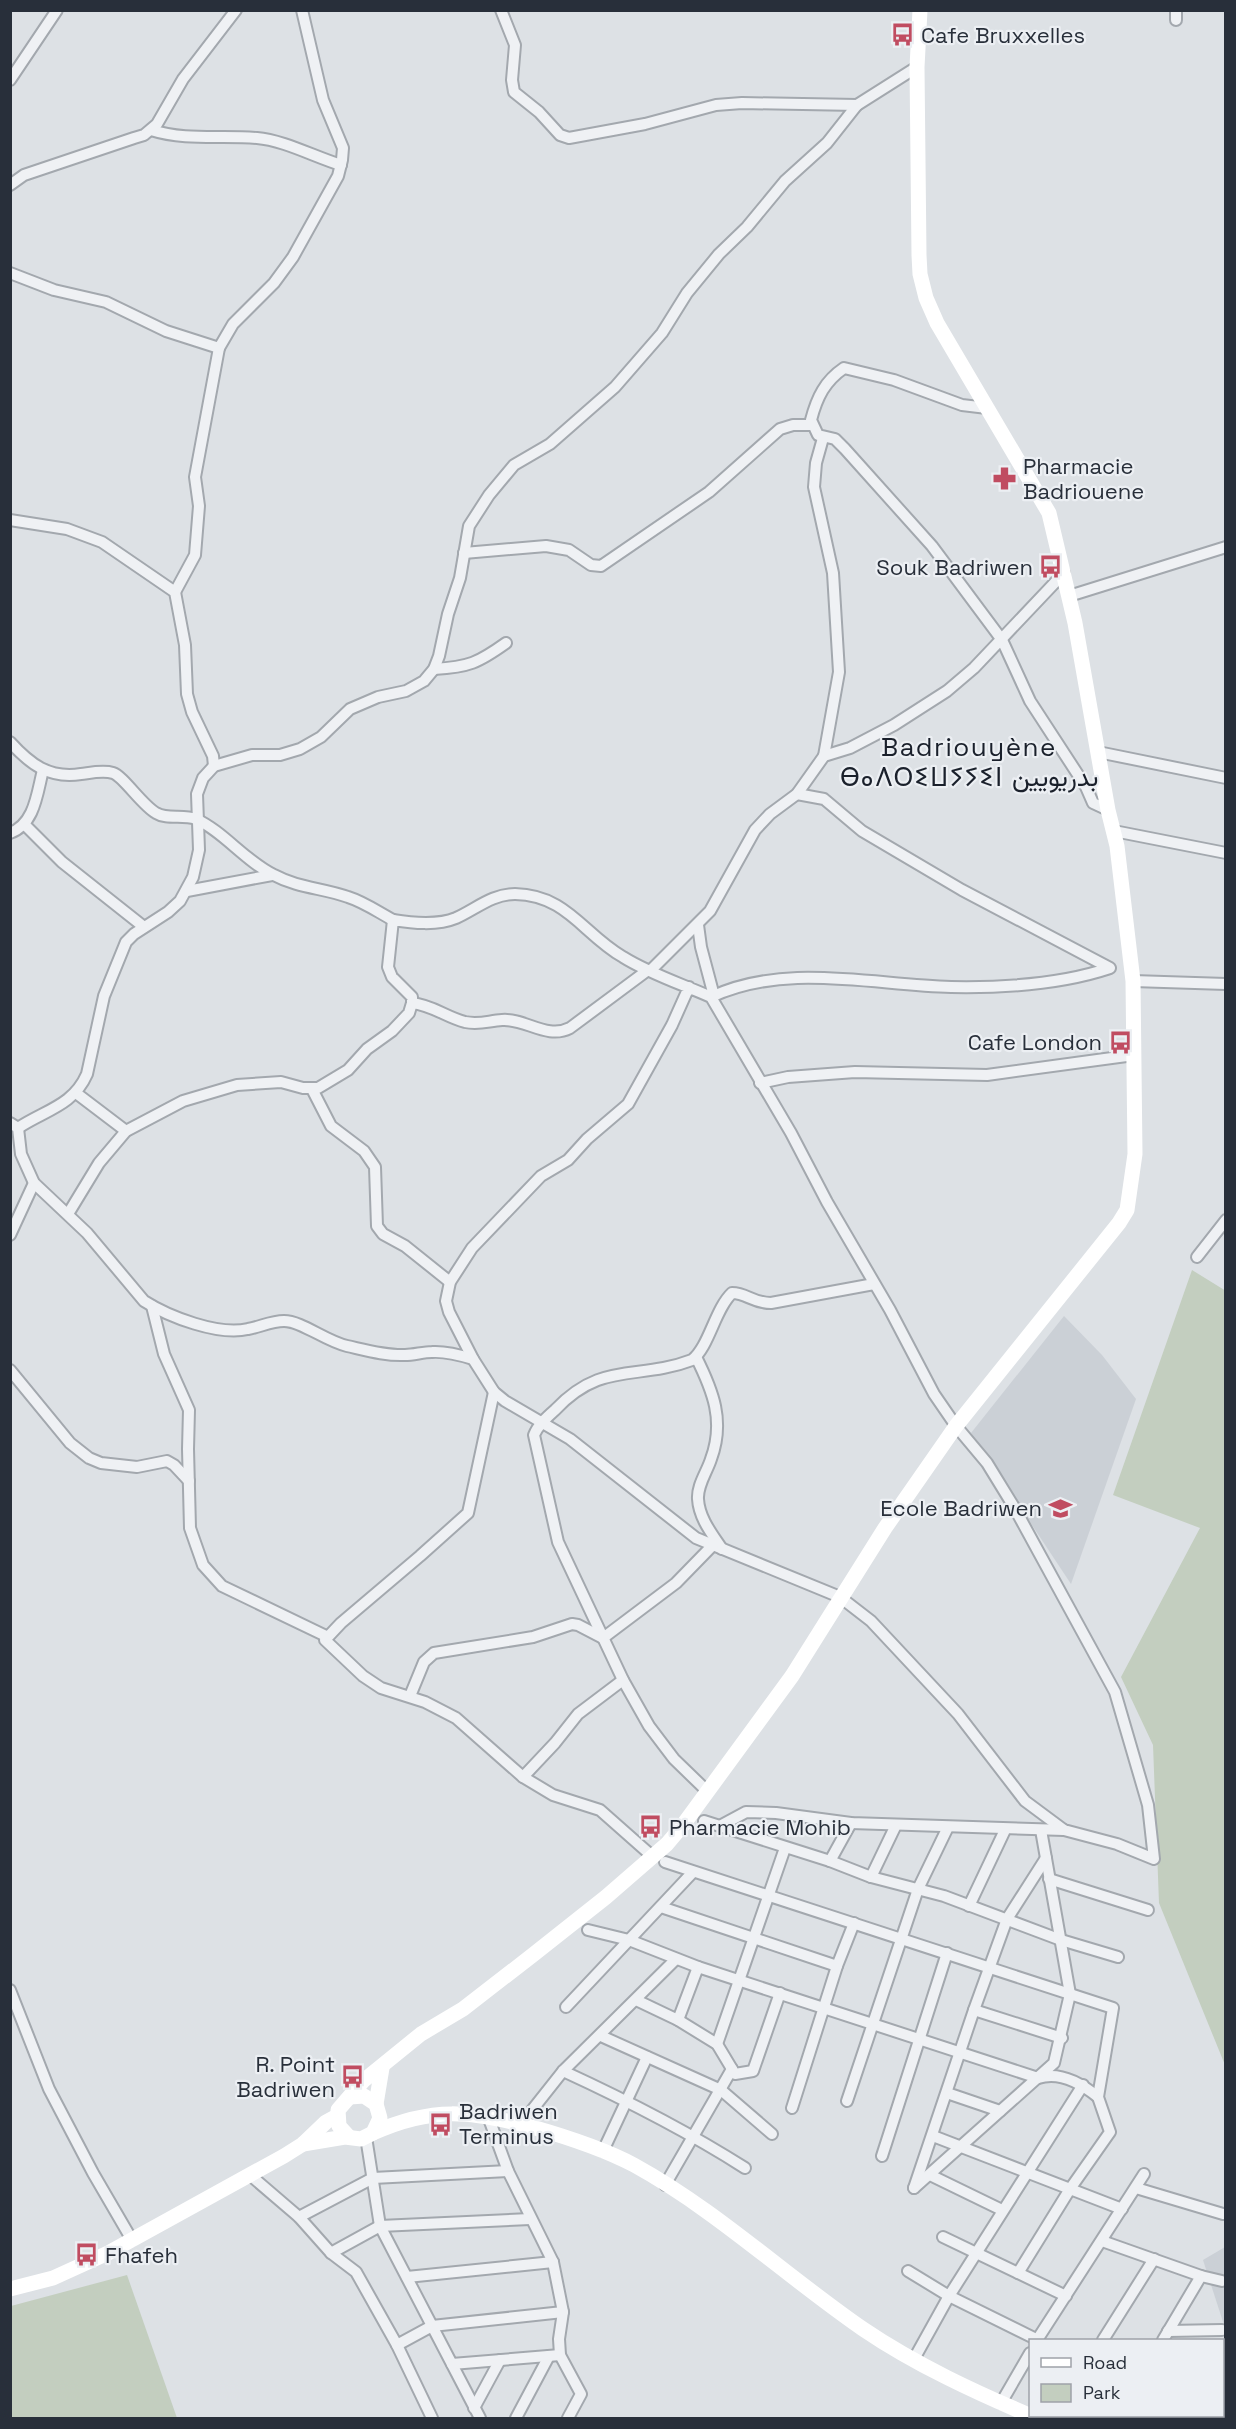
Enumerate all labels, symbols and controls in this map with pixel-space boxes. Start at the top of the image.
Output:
place label: Cafe Bruxxelles [921,21,1085,49]
bus stop icon: Cafe Bruxxelles [890,22,916,48]
place label: Pharmacie Badriouene [1023,452,1144,505]
pharmacy icon: Pharmacie Badriouene [992,466,1018,492]
place label: Souk Badriwen [876,553,1033,581]
bus stop icon: Souk Badriwen [1038,554,1064,580]
district label: Badriouyène ⴱⴰⴷⵔⵉⵡⵢⵢⵉⵏ بدريويين [840,730,1098,794]
place label: Cafe London [968,1028,1102,1056]
bus stop icon: Cafe London [1107,1029,1133,1055]
place label: Ecole Badriwen [880,1494,1042,1522]
school or university icon: Ecole Badriwen [1047,1495,1073,1521]
place label: Pharmacie Mohib [669,1813,851,1841]
bus stop icon: Pharmacie Mohib [638,1814,664,1840]
place label: R. Point Badriwen [236,2050,335,2103]
bus stop icon: R. Point Badriwen [340,2064,366,2090]
place label: Badriwen Terminus [459,2097,558,2150]
bus stop icon: Badriwen Terminus [428,2111,454,2137]
place label: Fhafeh [105,2241,178,2269]
bus stop icon: Fhafeh [74,2242,100,2268]
legend [1029,2339,1224,2417]
text: Road [1083,2351,1127,2374]
text: Park [1083,2381,1121,2404]

